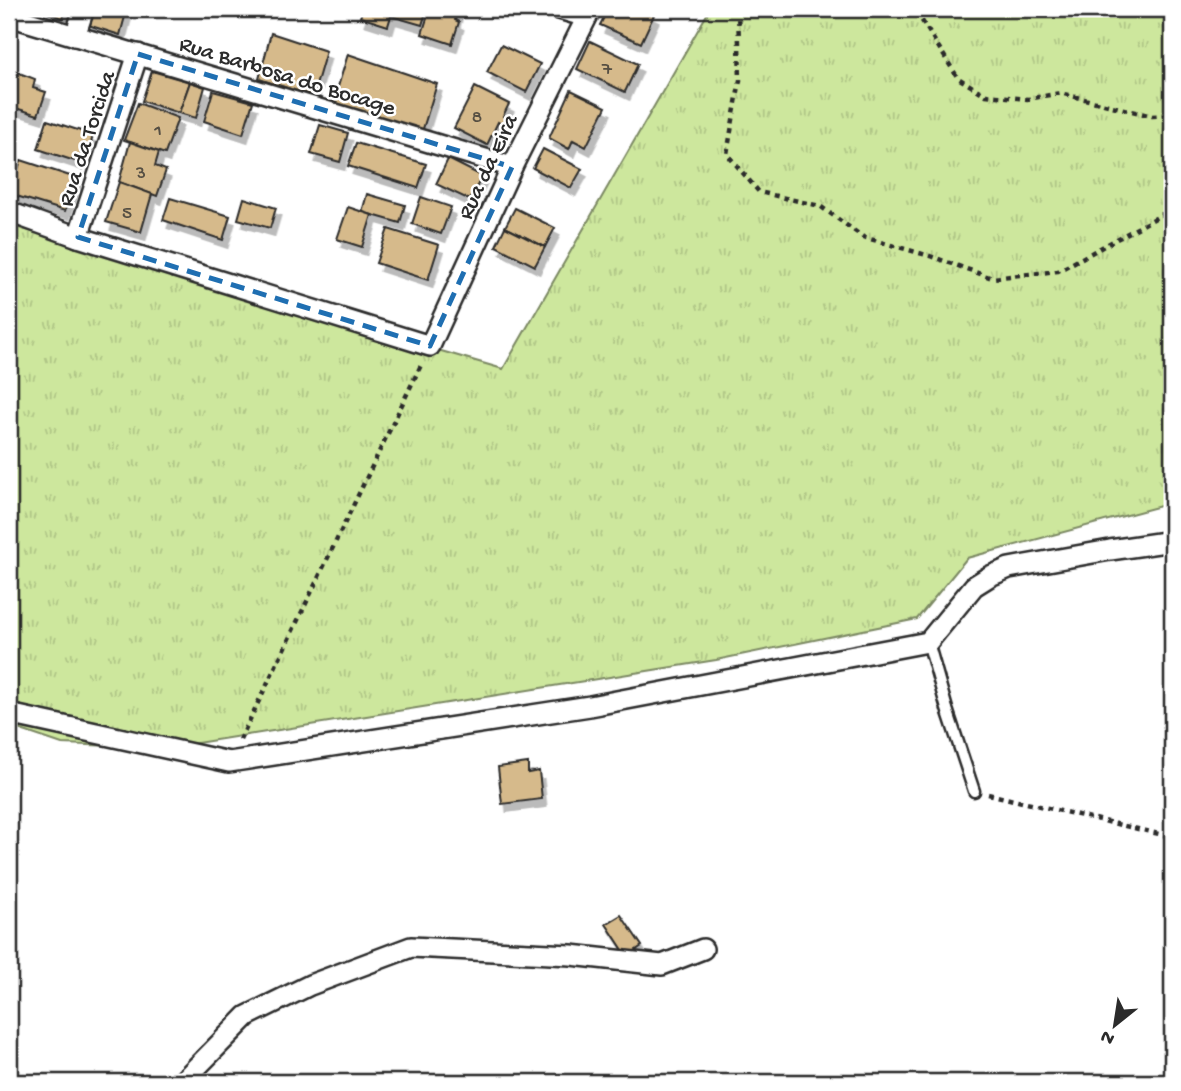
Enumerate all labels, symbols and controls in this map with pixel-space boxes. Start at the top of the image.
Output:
street label: Rua Barbosa do Bocage [176,32,399,123]
house number: 7 [601,59,613,82]
street label: Rua da Torcida [54,67,123,210]
house number: 8 [472,107,482,130]
street label: Rua da Eira [453,109,526,224]
house number: 1 [153,120,162,143]
house number: 3 [135,163,146,186]
house number: 5 [122,203,132,226]
north arrow [1080,990,1150,1060]
text: N [1097,1024,1119,1050]

